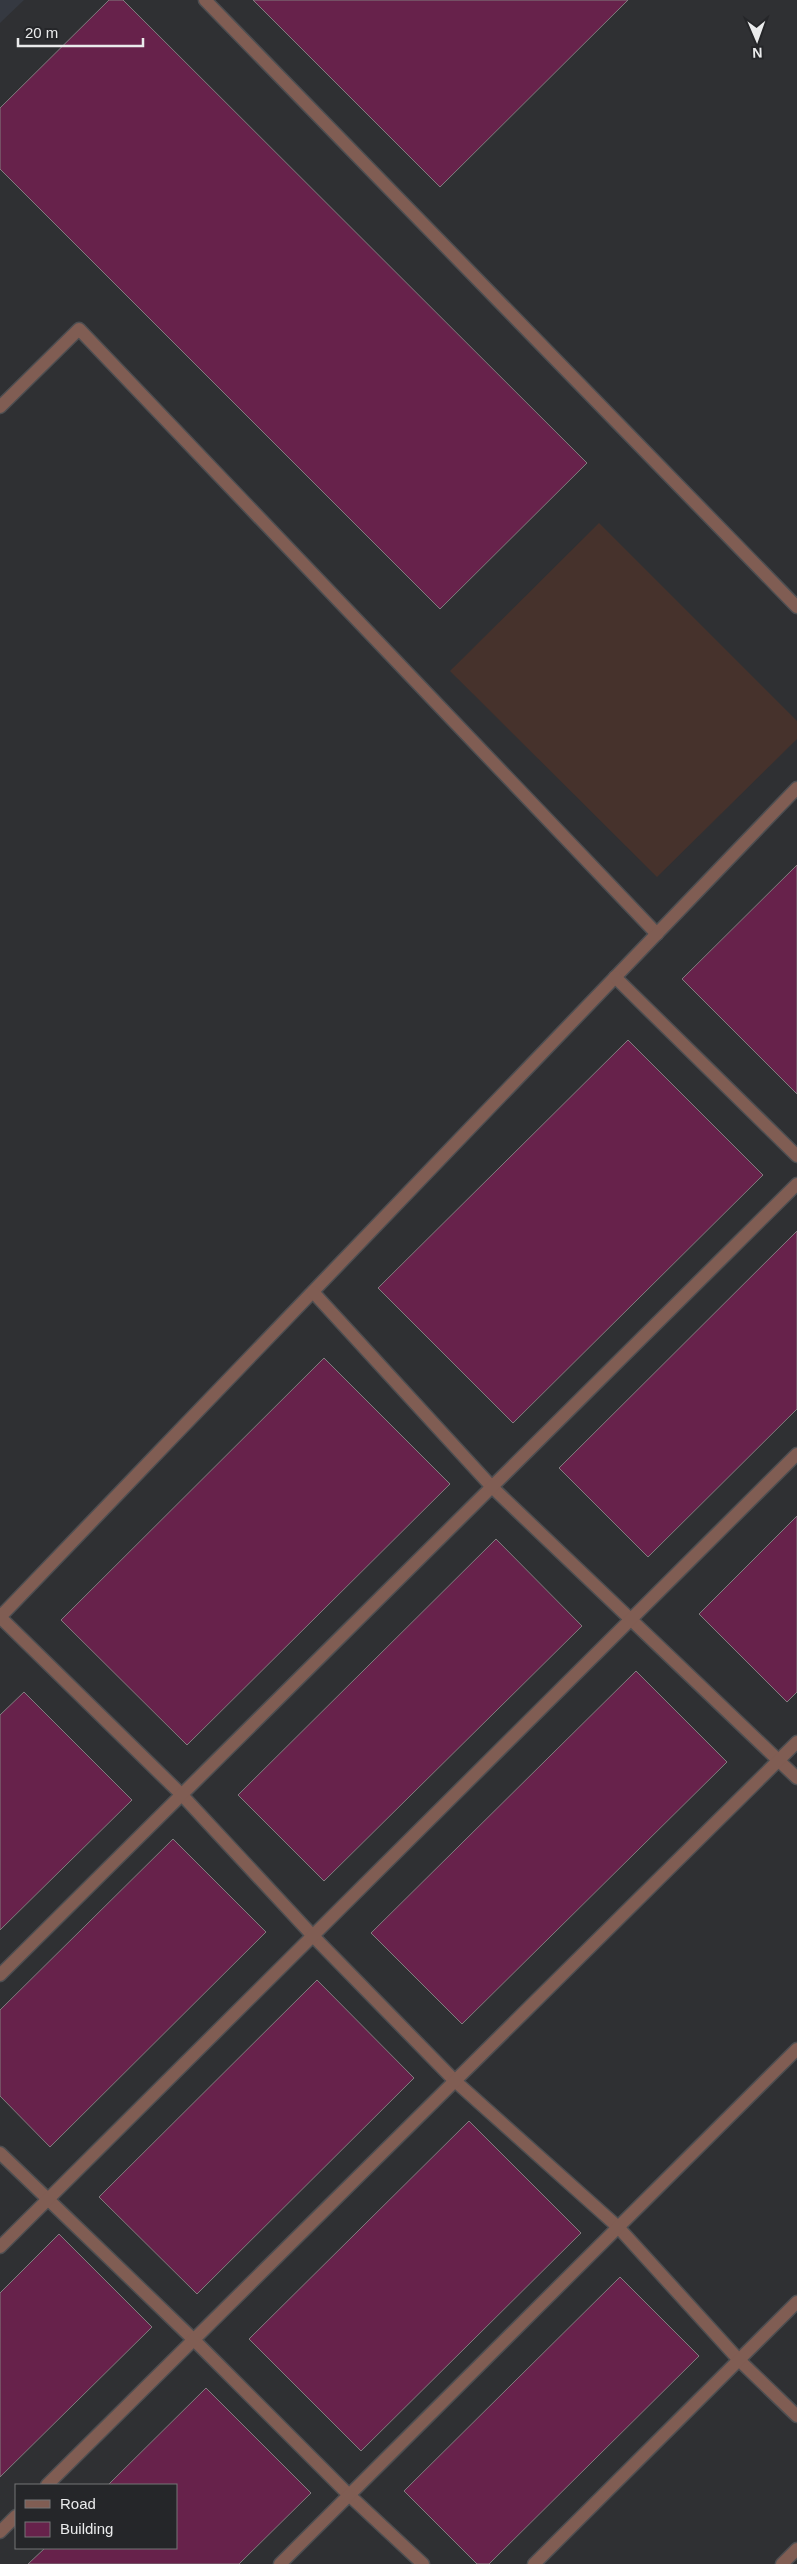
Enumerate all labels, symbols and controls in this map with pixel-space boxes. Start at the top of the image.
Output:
scale bar [18,15,142,47]
north arrow [732,15,782,65]
text: 20 m [25,24,58,41]
text: N [752,45,763,61]
legend [15,2484,178,2549]
text: Road [60,2495,96,2512]
text: Building [60,2520,113,2537]

